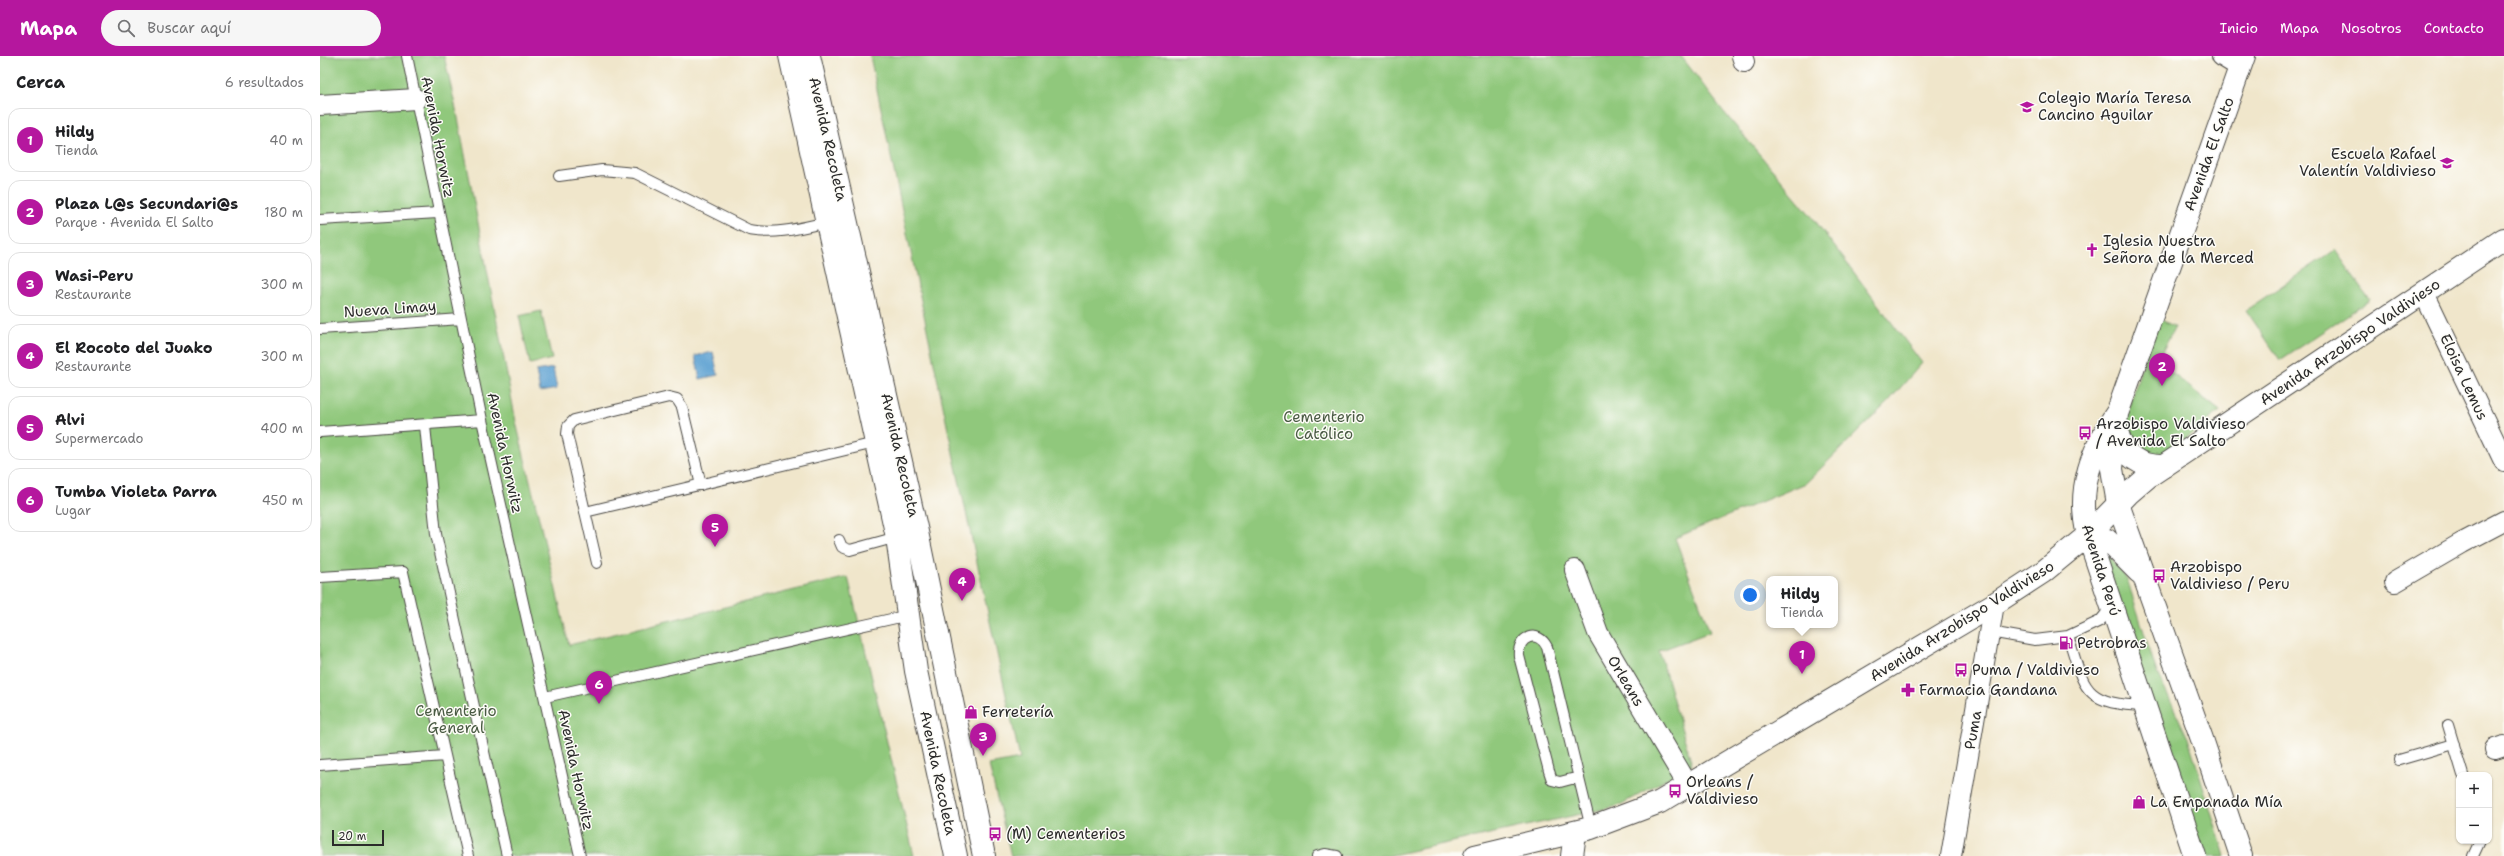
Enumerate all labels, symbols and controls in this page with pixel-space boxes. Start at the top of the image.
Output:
search box [101,10,381,46]
text: Mapa [20,16,77,41]
icon: search [115,17,137,39]
text: Buscar aquí [147,18,231,38]
text: Inicio [2220,19,2258,37]
text: Mapa [2280,19,2319,37]
text: Nosotros [2341,19,2402,37]
text: Contacto [2424,19,2484,37]
text: Cerca [16,71,65,93]
text: 6 resultados [225,74,304,91]
street label: Avenida Horwitz [416,75,460,199]
street label: Avenida Recoleta [804,75,852,204]
place label: Colegio María Teresa Cancino Aguilar [2038,88,2192,125]
street label: Avenida El Salto [2179,94,2239,214]
school or university icon: Colegio María Teresa Cancino Aguilar [2019,99,2035,115]
text: Hildy [55,122,94,142]
text: 1 [27,132,33,149]
text: 40 m [269,132,303,149]
text: Tienda [55,142,98,159]
place label: Escuela Rafael Valentín Valdivieso [2299,144,2436,181]
school or university icon: Escuela Rafael Valentín Valdivieso [2439,155,2455,171]
text: Plaza L@s Secundari@s [55,194,238,214]
text: 2 [25,204,35,221]
text: 180 m [264,204,303,221]
text: Parque · Avenida El Salto [55,214,214,231]
place label: Iglesia Nuestra Señora de la Merced [2103,231,2254,268]
church icon: Iglesia Nuestra Señora de la Merced [2084,242,2100,258]
text: Wasi-Peru [55,266,134,286]
street label: Avenida Arzobispo Valdivieso [2256,274,2444,410]
text: 3 [25,276,35,293]
text: 300 m [260,276,303,293]
text: Restaurante [55,286,132,303]
street label: Nueva Limay [343,296,437,322]
street label: Eloisa Lemus [2435,331,2493,423]
text: El Rocoto del Juako [55,338,213,358]
text: 4 [25,348,35,365]
text: 300 m [260,348,303,365]
pin: 2 [2149,353,2175,386]
text: Restaurante [55,358,132,375]
street label: Avenida Horwitz [482,391,528,515]
street label: Avenida Recoleta [876,391,924,520]
park label: Cementerio Católico [1283,407,1365,444]
text: Alvi [55,410,85,430]
place label: Arzobispo Valdivieso / Avenida El Salto [2096,414,2246,451]
text: 5 [26,420,34,437]
text: 400 m [260,420,303,437]
bus stop icon: Arzobispo Valdivieso / Avenida El Salto [2077,425,2093,441]
text: Supermercado [55,430,143,447]
text: Tumba Violeta Parra [55,482,217,502]
text: 6 [25,492,35,509]
text: 450 m [262,492,303,509]
text: Lugar [55,502,91,519]
pin: 5 [702,514,728,547]
street label: Avenida Perú [2077,522,2125,618]
street label: Avenida Arzobispo Valdivieso [1866,556,2058,686]
place label: Arzobispo Valdivieso / Peru [2170,557,2290,594]
pin: 4 [949,568,975,601]
bus stop icon: Arzobispo Valdivieso / Peru [2151,568,2167,584]
popup [1766,576,1838,628]
text: Hildy [1781,584,1820,604]
your location [1740,585,1760,605]
text: Tienda [1781,604,1823,621]
place label: Petrobras [2077,633,2147,653]
fuel station icon: Petrobras [2058,635,2074,651]
pin: 1 [1789,641,1815,674]
street label: Orleans [1603,652,1649,710]
place label: Puma / Valdivieso [1972,660,2099,680]
bus stop icon: Puma / Valdivieso [1953,662,1969,678]
pin: 6 [586,671,612,704]
place label: Farmacia Gandana [1919,680,2058,700]
pharmacy icon: Farmacia Gandana [1900,682,1916,698]
park label: Cementerio General [415,701,497,738]
place label: Ferretería [982,702,1054,722]
shop icon: Ferretería [963,704,979,720]
street label: Avenida Horwitz [553,708,599,832]
street label: Puma [1960,708,1986,751]
street label: Avenida Recoleta [915,709,961,838]
pin: 3 [970,723,996,756]
place label: Orleans / Valdivieso [1686,772,1758,809]
map controls [2456,772,2492,844]
button: + [2456,772,2492,808]
bus stop icon: Orleans / Valdivieso [1667,783,1683,799]
place label: La Empanada Mía [2150,792,2283,812]
shop icon: La Empanada Mía [2131,794,2147,810]
button: − [2456,808,2492,844]
place label: (M) Cementerios [1006,824,1126,844]
bus stop icon: (M) Cementerios [987,826,1003,842]
scale bar [332,828,384,847]
text: 20 m [338,829,366,844]

